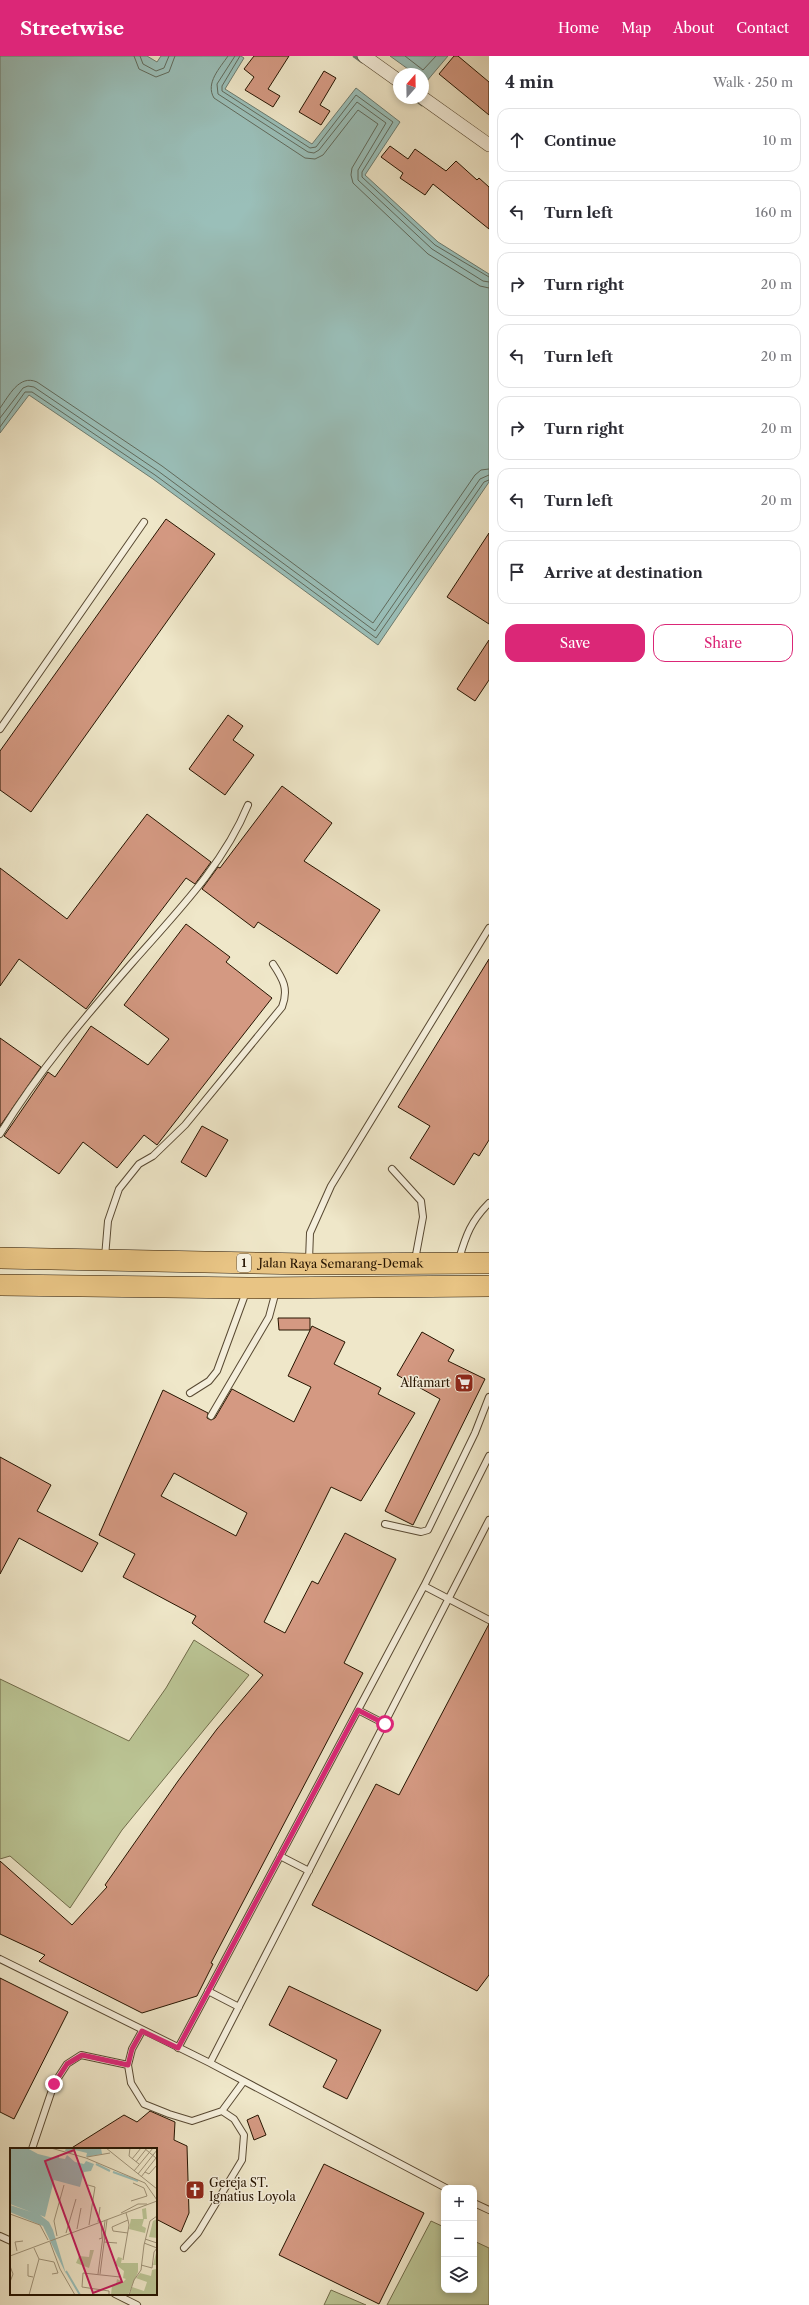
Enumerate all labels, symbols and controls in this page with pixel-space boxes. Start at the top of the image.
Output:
text: Streetwise [20,17,124,40]
text: Home [558,19,599,37]
text: Map [621,19,651,37]
text: About [673,19,714,37]
text: Contact [736,19,789,37]
north arrow [393,68,429,104]
text: 4 min [505,72,554,92]
text: Walk · 250 m [713,74,793,90]
icon: ahead [506,129,528,151]
text: Continue [544,131,616,150]
text: 10 m [763,132,792,148]
icon: left [506,201,528,223]
text: Turn left [544,203,613,222]
text: 160 m [755,204,792,220]
icon: right [506,273,528,295]
text: Turn right [544,275,624,294]
text: 20 m [761,276,792,292]
icon: left [506,345,528,367]
text: Turn left [544,347,613,366]
text: 20 m [761,348,792,364]
icon: right [506,417,528,439]
text: Turn right [544,419,624,438]
text: 20 m [761,420,792,436]
icon: left [506,489,528,511]
text: Turn left [544,491,613,510]
text: 20 m [761,492,792,508]
icon: arrive [506,561,528,583]
text: Arrive at destination [544,563,703,582]
button: Save [505,624,645,662]
button: Share [653,624,793,662]
road number: 1 [237,1254,251,1272]
street label: Jalan Raya Semarang-Demak [256,1255,424,1271]
supermarket icon: Alfamart [453,1372,475,1394]
place label: Alfamart [399,1375,451,1390]
route start [376,1715,394,1733]
route end [45,2075,63,2093]
inset map [10,2148,157,2295]
place label: Gereja ST. Ignatius Loyola [209,2175,296,2204]
church icon: Gereja ST. Ignatius Loyola [184,2179,206,2201]
map controls [441,2185,477,2293]
button: + [441,2185,477,2221]
button: − [441,2221,477,2257]
button: layers [441,2257,477,2293]

